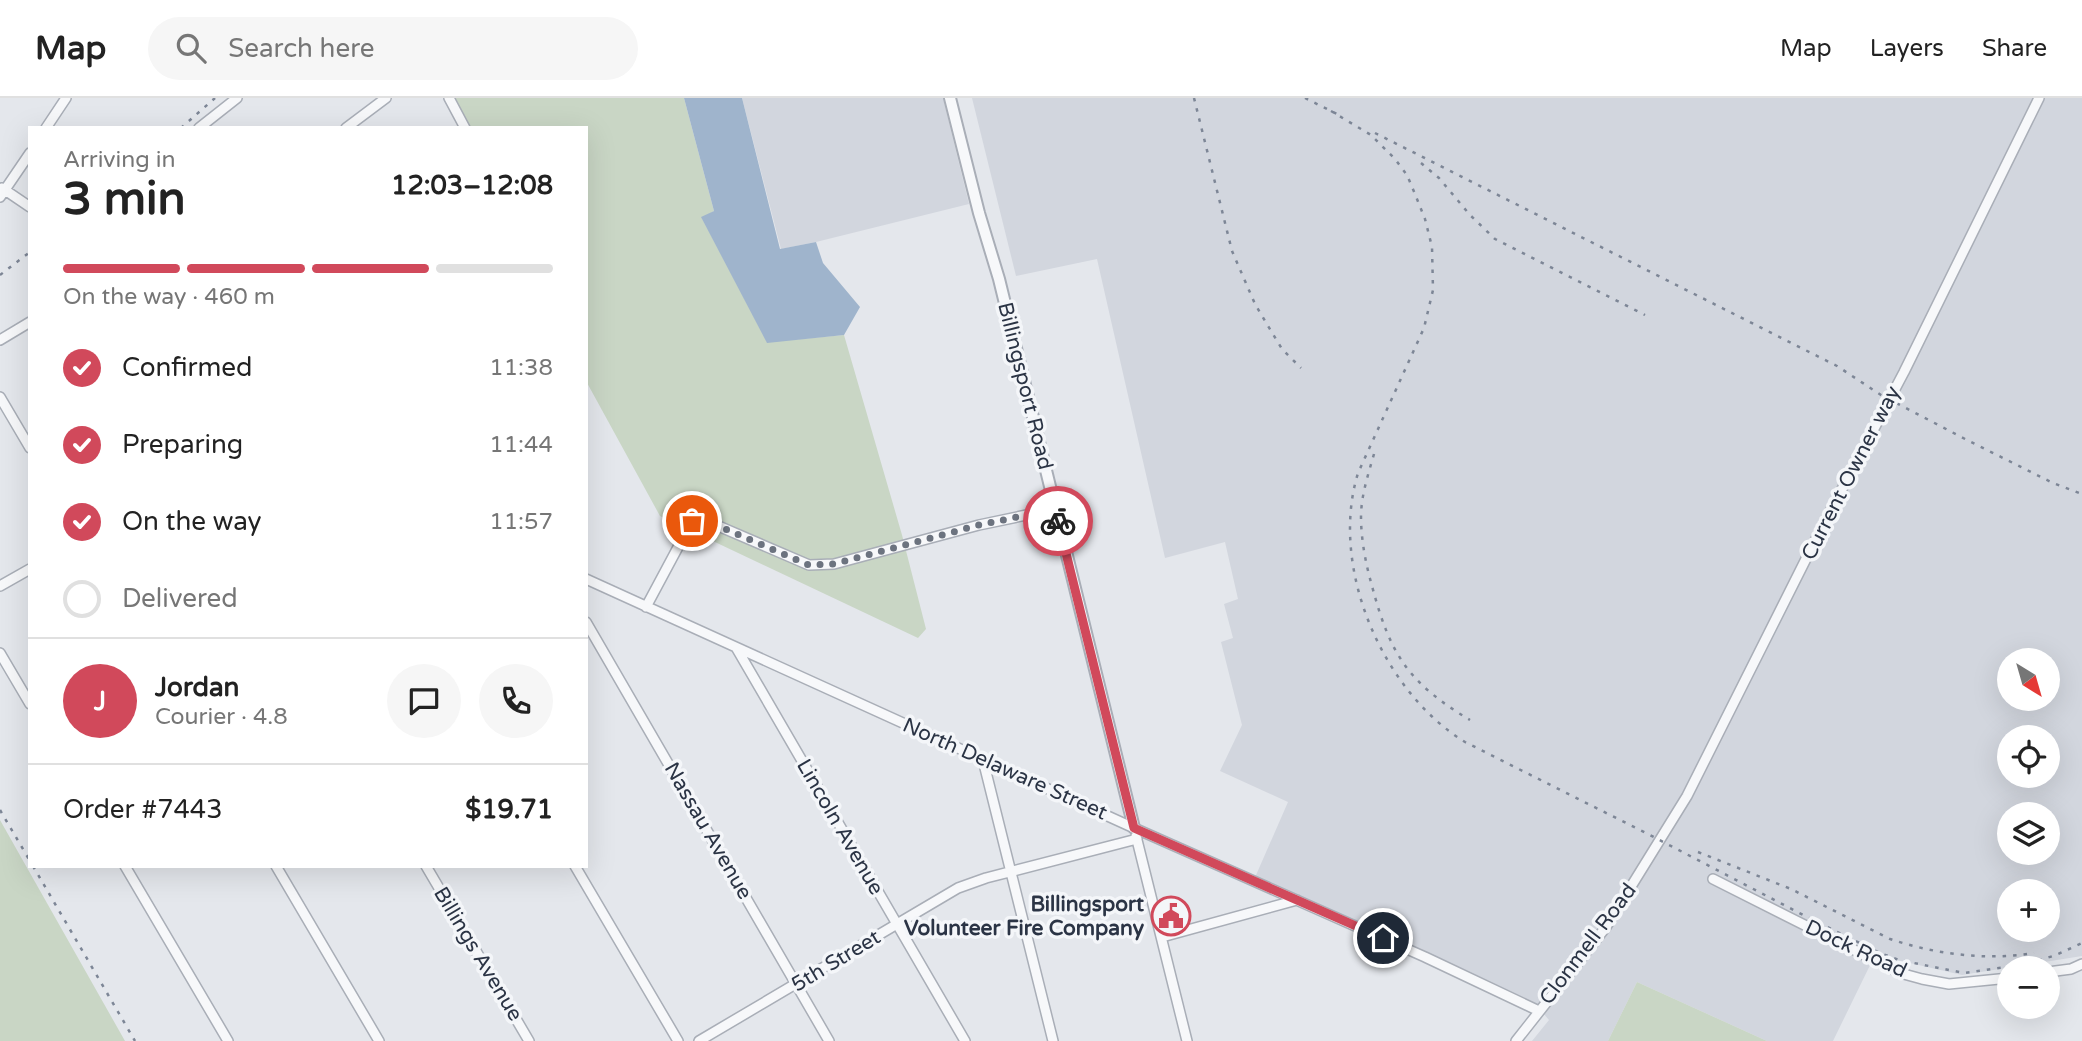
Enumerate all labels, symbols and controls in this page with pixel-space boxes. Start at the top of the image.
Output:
search box [148,17,638,80]
text: Map [35,29,106,68]
icon: search [172,29,210,67]
text: Search here [228,33,374,64]
text: Map [1780,34,1832,63]
text: Layers [1870,34,1944,63]
text: Share [1982,34,2047,63]
text: Arriving in [63,146,176,174]
text: 12:03–12:08 [391,170,553,201]
text: 3 min [63,172,186,227]
text: On the way · 460 m [63,283,275,311]
street label: Billingsport Road [992,300,1058,472]
icon: check [63,349,101,387]
text: Confirmed [122,352,252,383]
text: 11:38 [489,354,553,382]
street label: Current Owner way [1796,382,1906,564]
icon: check [63,426,101,464]
text: Preparing [122,429,243,460]
text: 11:44 [489,431,553,459]
courier [1023,486,1093,556]
pin [662,491,722,551]
icon: bag [673,502,711,540]
icon: bike [1039,502,1077,540]
icon: check [63,503,101,541]
text: On the way [122,506,262,537]
text: 11:57 [489,508,553,536]
text: Delivered [122,583,238,614]
north arrow [1997,648,2060,710]
map controls [1997,648,2060,1019]
button: chat [387,664,461,738]
button: phone [479,664,553,738]
text: Jordan [155,672,239,703]
text: J [94,686,106,717]
text: Courier · 4.8 [155,703,288,731]
street label: North Delaware Street [899,713,1111,825]
button: locate [1997,725,2060,788]
street label: Lincoln Avenue [791,755,889,899]
street label: Nassau Avenue [659,758,757,904]
text: Order #7443 [63,794,223,825]
text: $19.71 [465,794,553,825]
button: layers [1997,802,2060,865]
street label: Clonmell Road [1534,878,1642,1010]
button: + [1997,879,2060,942]
street label: Billings Avenue [428,882,528,1026]
place label: Billingsport Volunteer Fire Company [904,892,1145,941]
public building icon: Billingsport Volunteer Fire Company [1150,895,1192,937]
pin [1353,908,1413,968]
street label: Dock Road [1801,915,1911,983]
icon: home [1364,919,1402,957]
street label: 5th Street [787,925,885,997]
button: − [1997,956,2060,1019]

